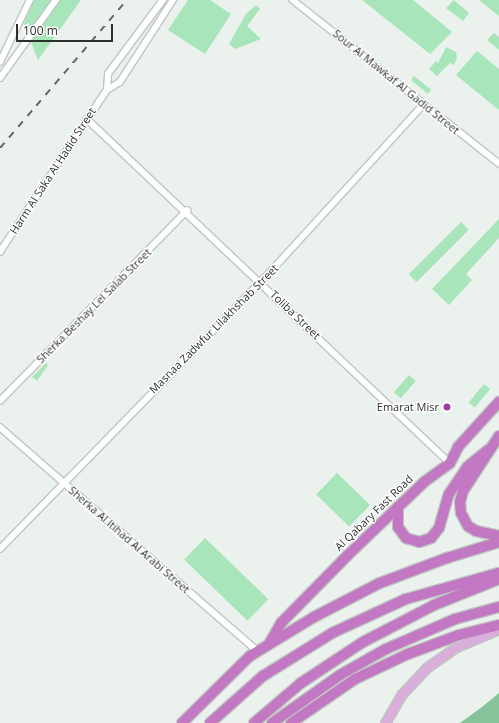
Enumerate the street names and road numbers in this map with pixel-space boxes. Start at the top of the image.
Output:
street label: Sour Al Mawkaf Al Gadid Street [330,27,462,137]
street label: Harm Al Saka Al Hadid Street [7,105,99,237]
street label: Sherka Beshay Lel Salab Street [34,246,154,366]
street label: Masnaa Zadwfur Lilakhshab Street [147,262,281,396]
street label: Toliba Street [267,288,323,342]
street label: Al Qabary Fast Road [332,472,416,554]
street label: Sherka Al Itihad Al Arabi Street [66,484,192,596]

